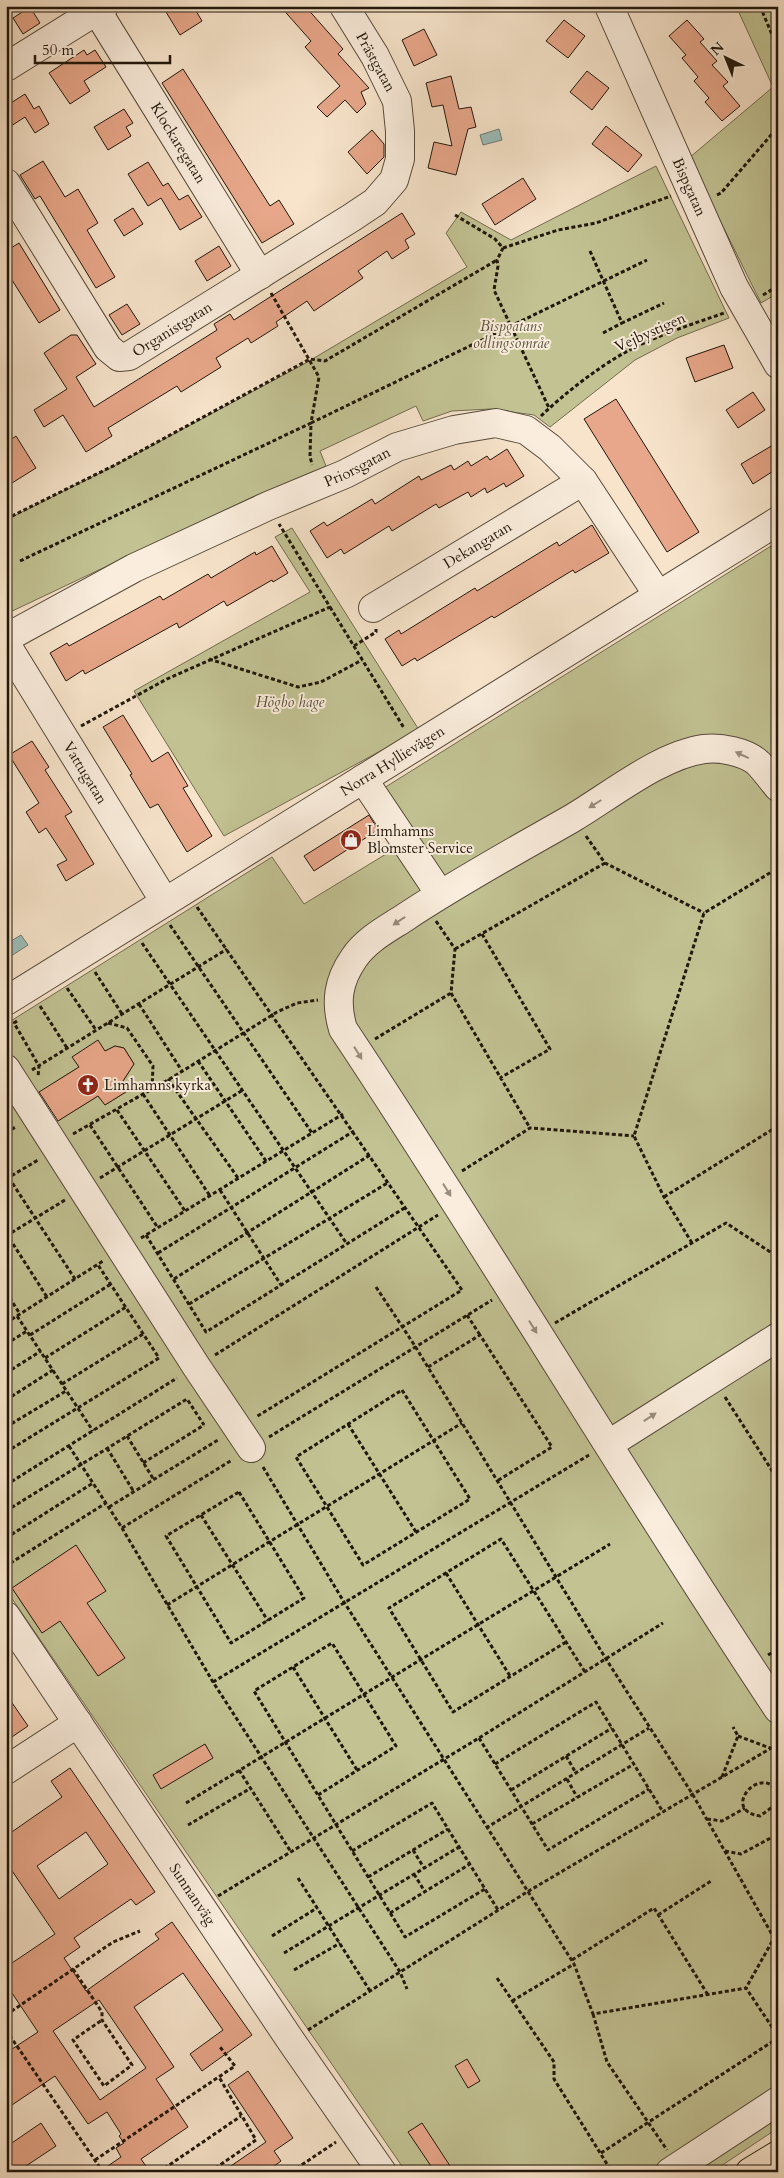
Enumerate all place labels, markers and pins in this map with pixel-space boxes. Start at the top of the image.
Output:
place label: Limhamns Blomster Service [367,821,473,858]
shop icon: Limhamns Blomster Service [339,828,363,852]
church icon: Limhamns kyrka [76,1073,100,1097]
place label: Limhamns kyrka [104,1075,211,1095]

